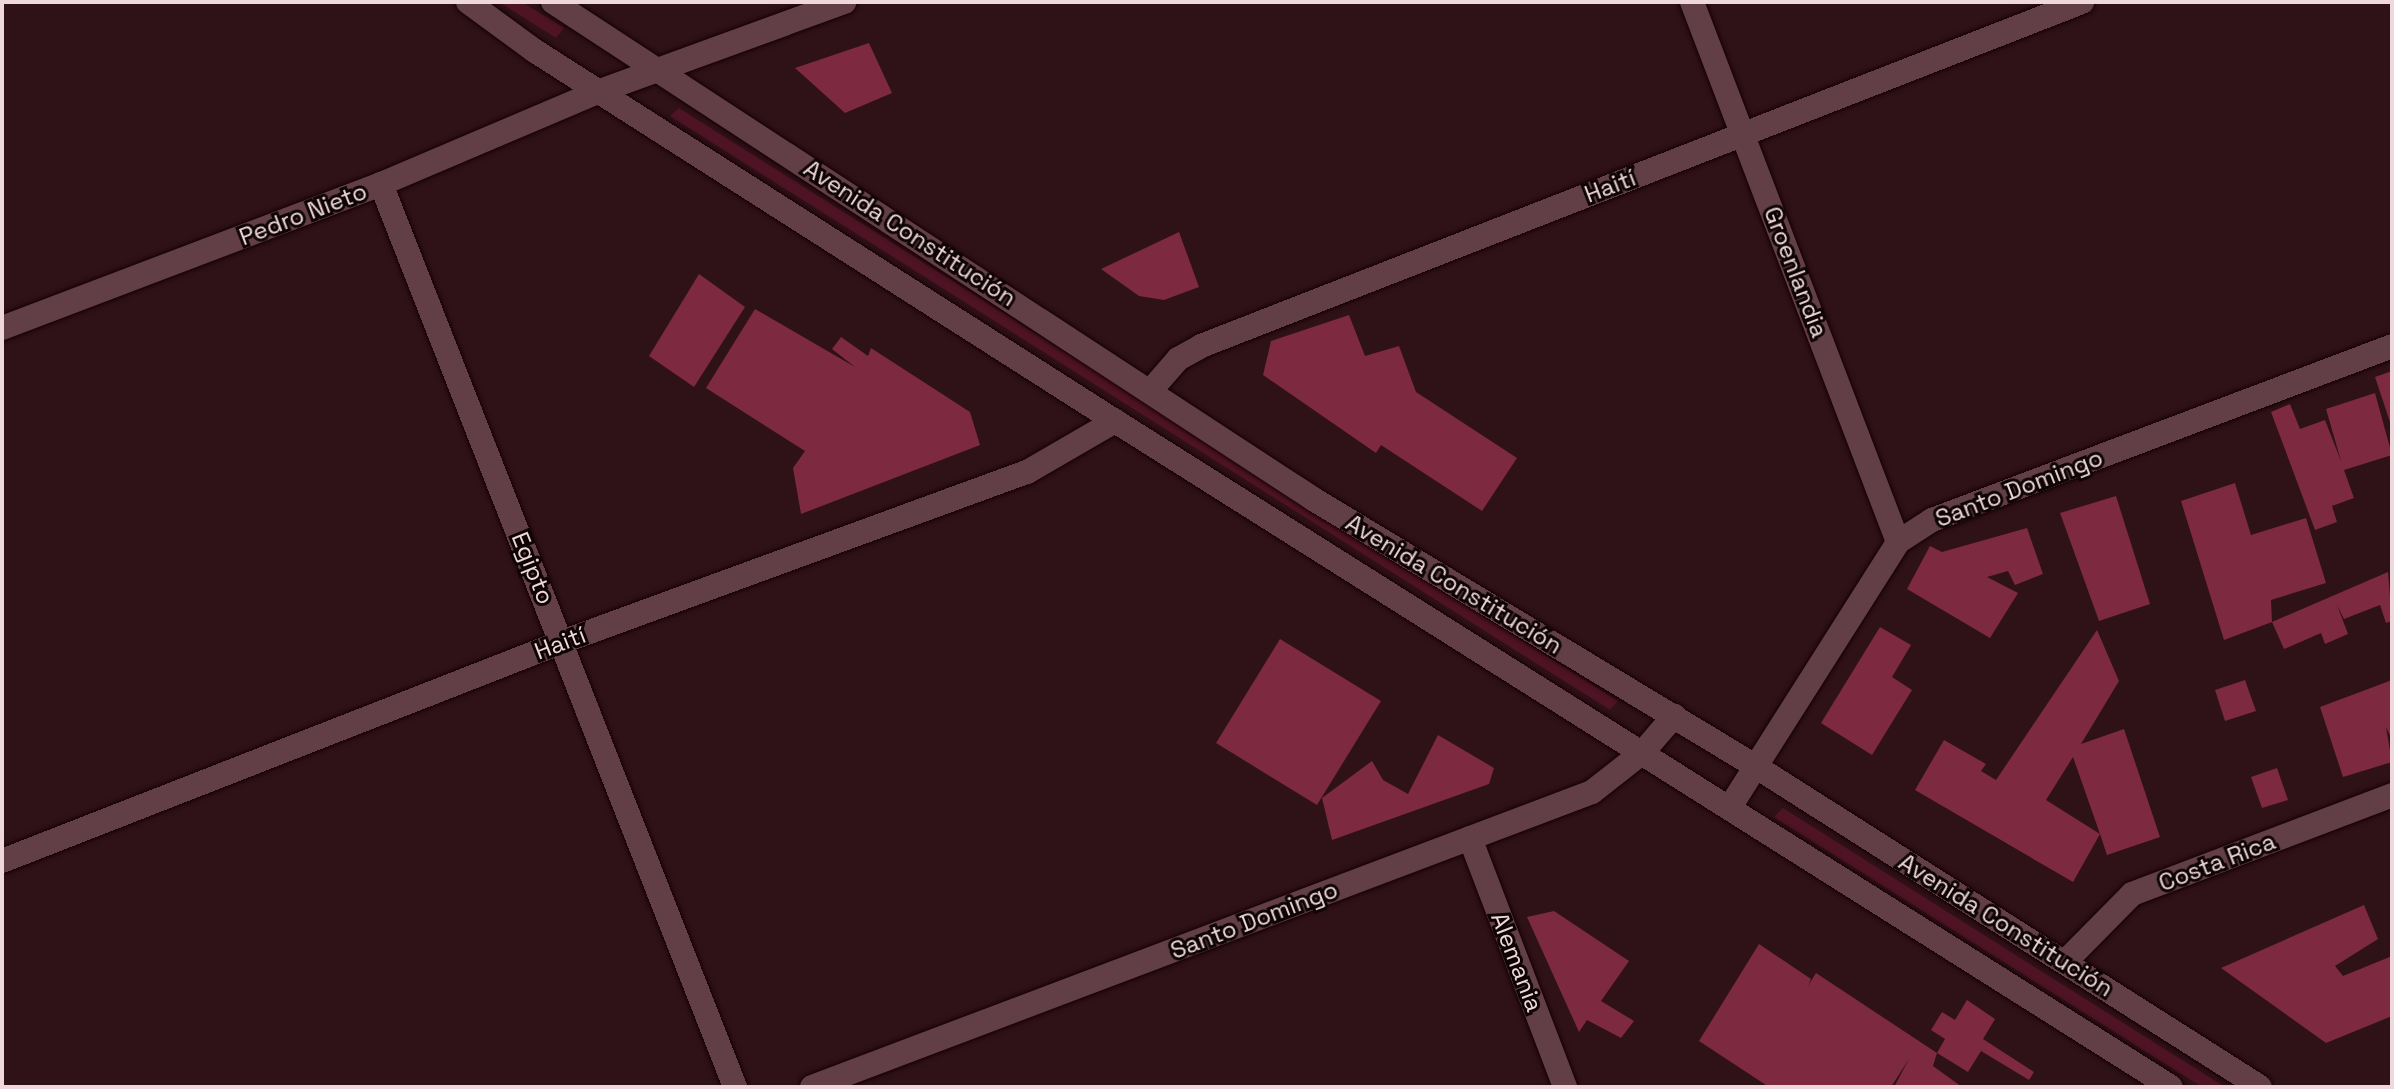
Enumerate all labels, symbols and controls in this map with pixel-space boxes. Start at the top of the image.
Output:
street label: Avenida Constitución [799,154,1021,312]
street label: Haití [1580,163,1640,209]
street label: Pedro Nieto [235,176,371,252]
street label: Groenlandia [1758,203,1834,341]
street label: Santo Domingo [1931,443,2107,533]
street label: Avenida Constitución [1341,508,1567,660]
street label: Egipto [506,528,560,608]
street label: Haití [530,620,590,666]
street label: Costa Rica [2155,827,2279,897]
street label: Avenida Constitución [1894,847,2118,1003]
street label: Santo Domingo [1166,875,1342,965]
street label: Alemania [1485,908,1549,1016]

